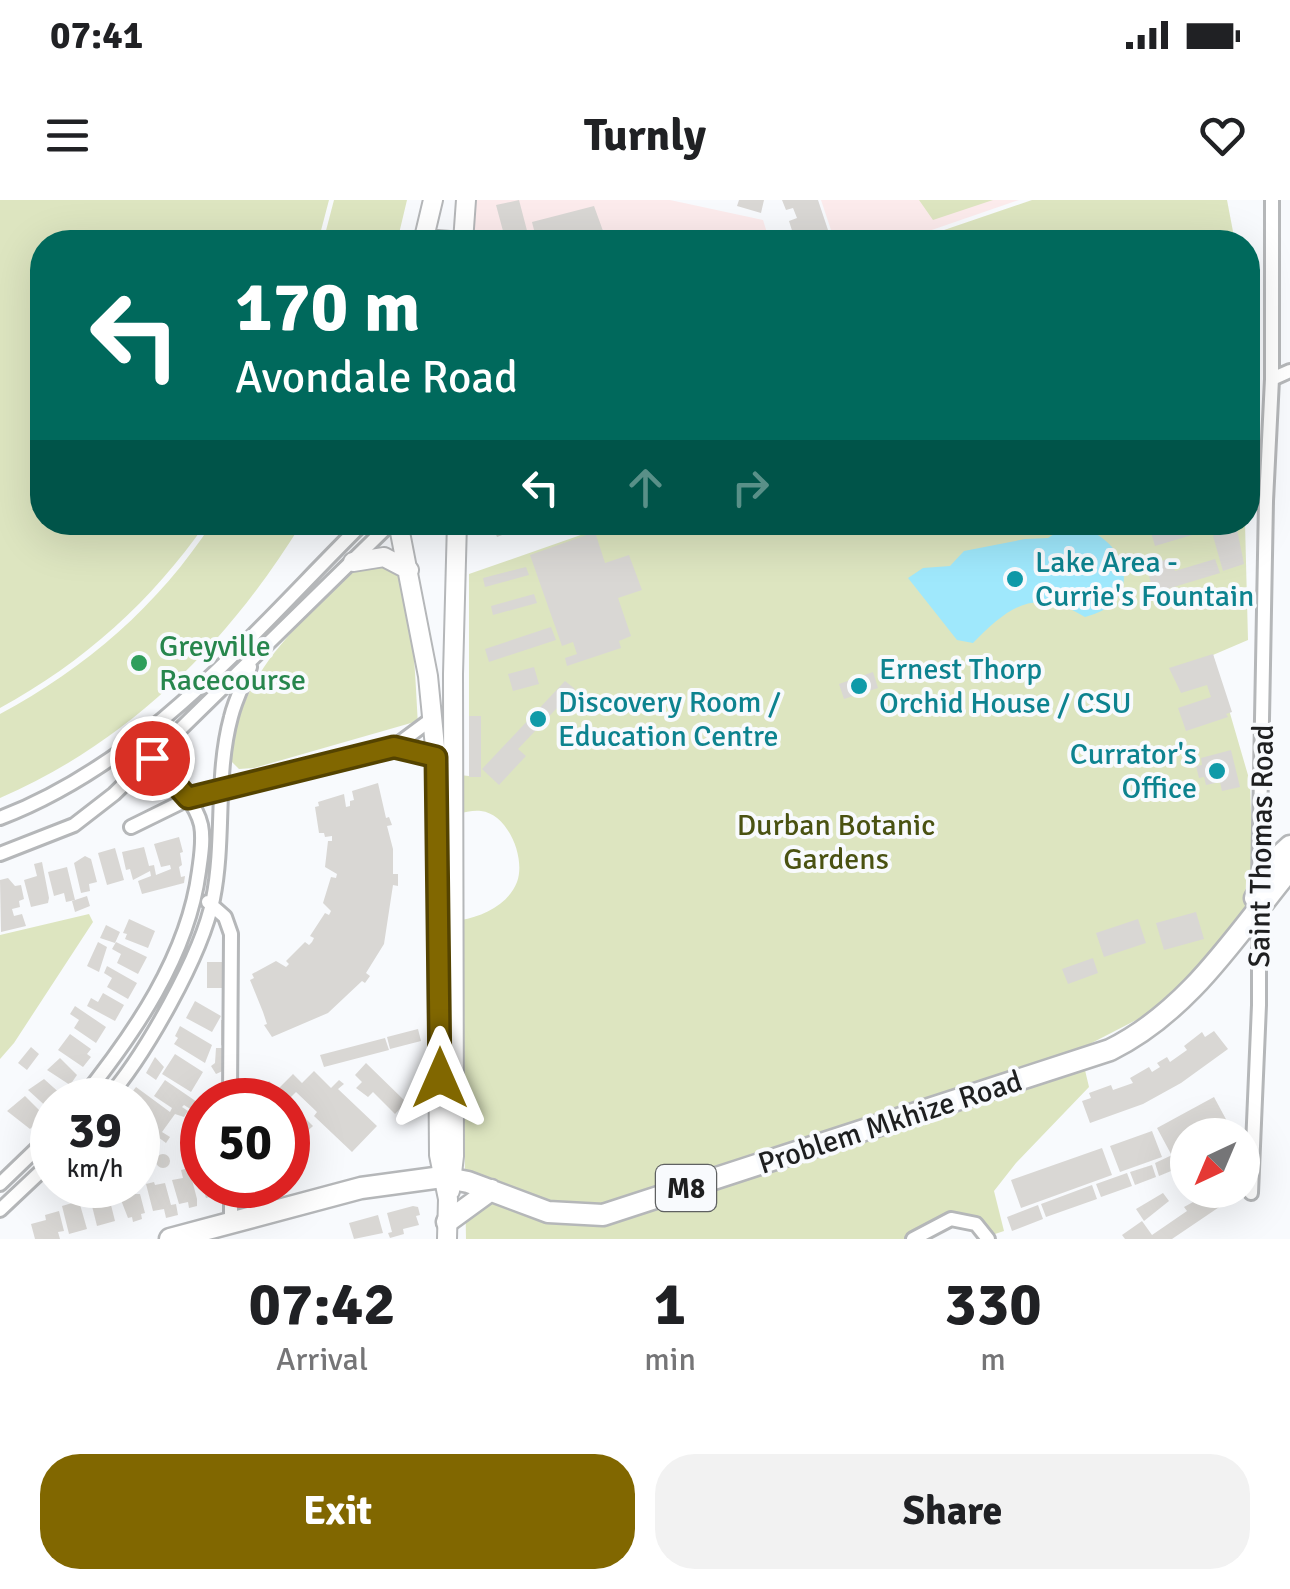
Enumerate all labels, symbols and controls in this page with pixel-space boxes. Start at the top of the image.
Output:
text: 07:41 [50,12,143,59]
icon: menu [40,108,95,163]
text: Turnly [584,108,706,163]
icon: heart [1195,108,1250,163]
text: 170 m [235,264,420,350]
icon: left [70,270,200,400]
text: Avondale Road [235,350,518,405]
icon: left [513,460,568,515]
icon: ahead [618,460,673,515]
icon: right [723,460,778,515]
place label: Lake Area - Currie's Fountain [1035,544,1254,615]
marker: Lake Area - Currie's Fountain [1004,568,1026,590]
place label: Greyville Racecourse [159,628,306,699]
place label: Ernest Thorp Orchid House / CSU [879,651,1132,722]
marker: Greyville Racecourse [128,652,150,674]
marker: Ernest Thorp Orchid House / CSU [848,675,870,697]
place label: Discovery Room / Education Centre [558,684,781,755]
marker: Discovery Room / Education Centre [527,708,549,730]
pin [110,716,195,801]
street label: Saint Thomas Road [1241,724,1282,968]
icon: arrive [125,731,180,786]
place label: Currator's Office [1070,736,1197,807]
marker: Currator's Office [1206,760,1228,782]
park label: Durban Botanic Gardens [737,807,935,878]
position arrow [388,1026,492,1130]
street label: Problem Mkhize Road [754,1062,1027,1183]
speed limit sign: 50 [180,1078,310,1208]
text: 39 [68,1100,122,1162]
north arrow [1170,1118,1260,1208]
map controls [1170,1118,1260,1208]
text: km/h [67,1153,123,1184]
road number: M8 [656,1165,716,1211]
text: 07:42 [248,1268,396,1342]
text: 1 [654,1268,686,1342]
text: 330 [944,1268,1042,1342]
text: Arrival [276,1340,368,1379]
text: min [644,1340,696,1379]
text: m [980,1340,1006,1379]
button: Exit [40,1454,635,1569]
button: Share [655,1454,1250,1569]

